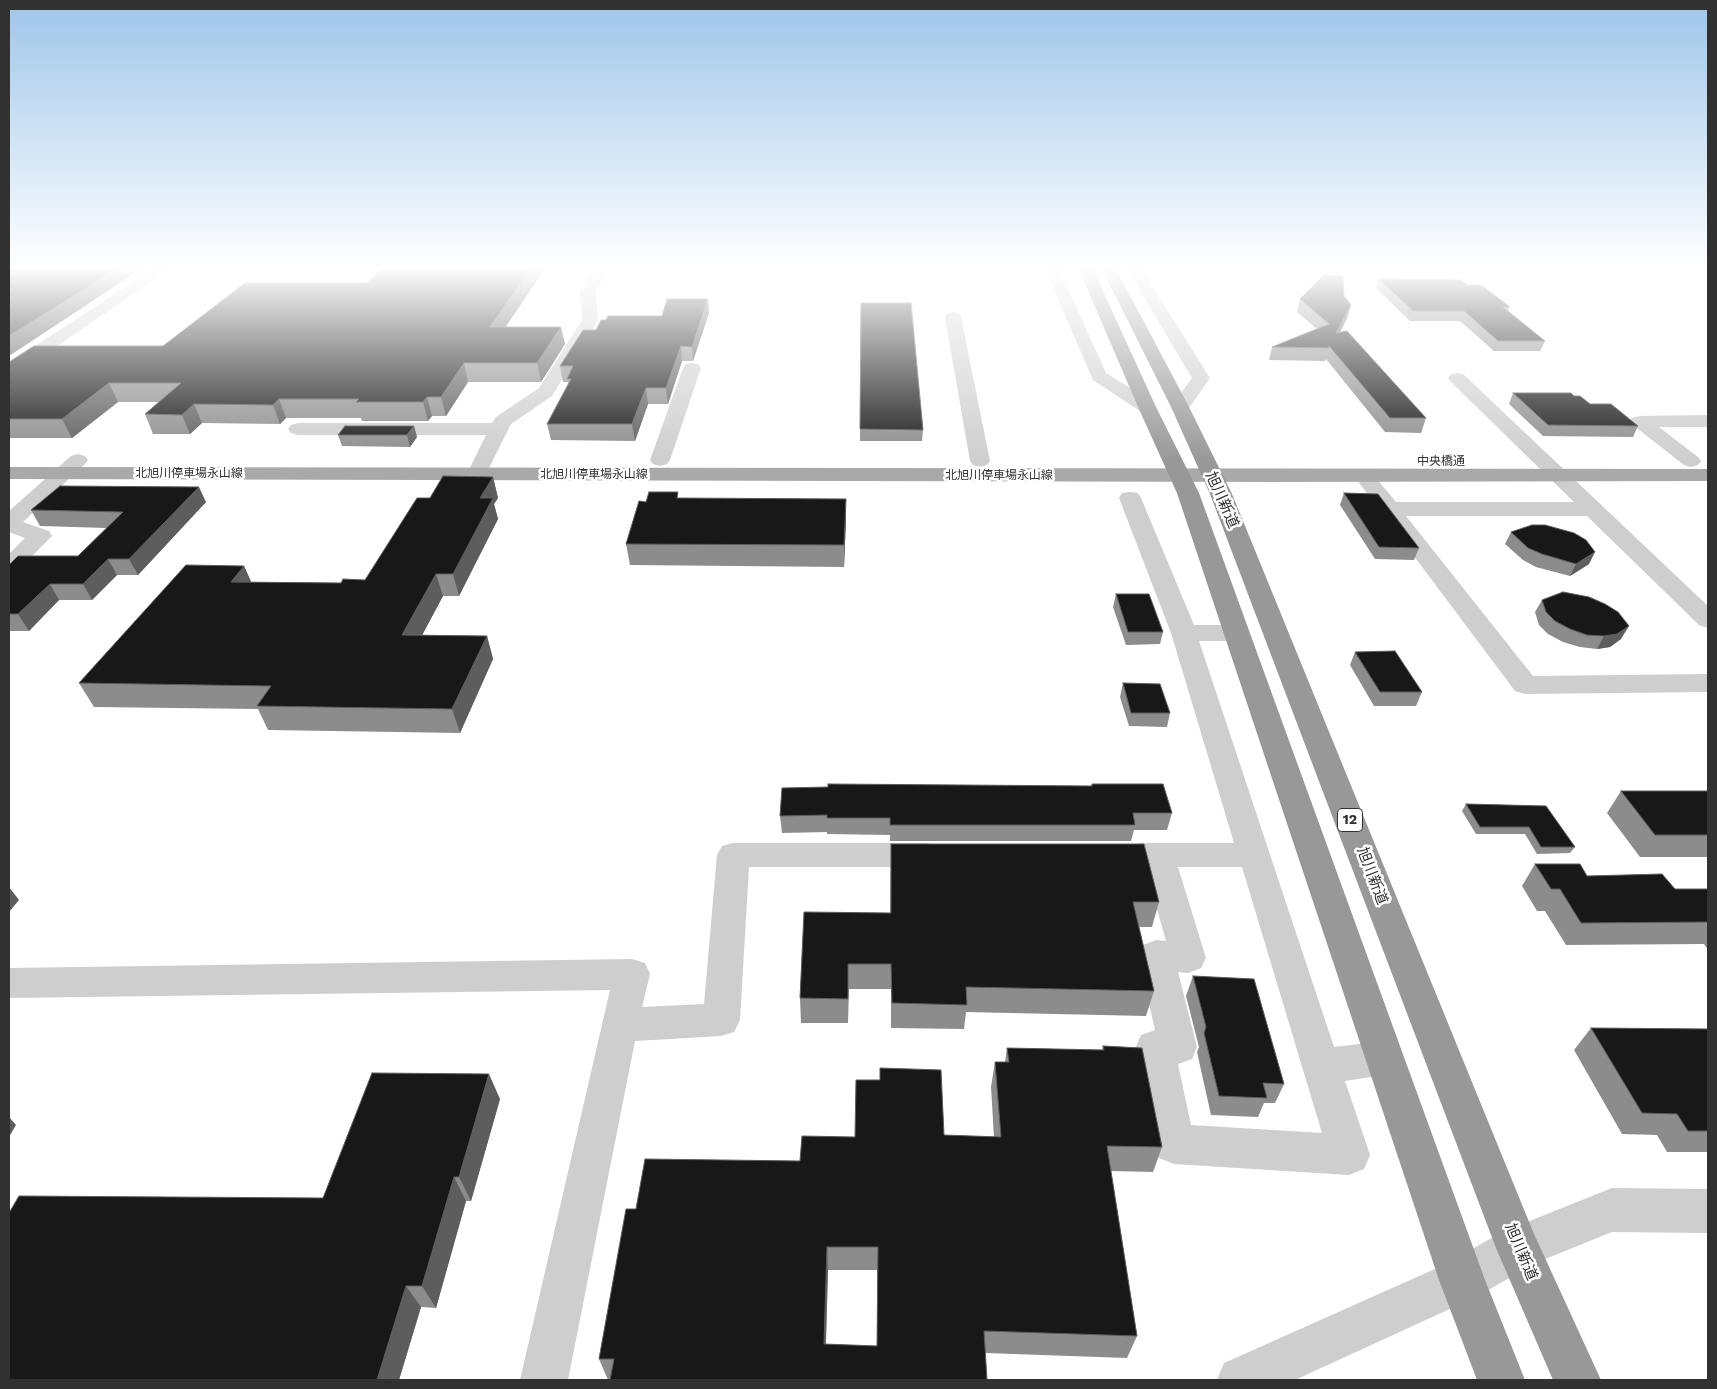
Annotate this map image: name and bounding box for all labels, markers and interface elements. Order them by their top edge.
street label: 中央橋通 [1417,454,1465,468]
street label: 北旭川停車場永山線 [135,466,243,480]
street label: 北旭川停車場永山線 [540,467,648,481]
street label: 北旭川停車場永山線 [945,468,1053,482]
street label: 旭川新道 [1202,469,1242,531]
road number: 12 [1338,808,1362,832]
street label: 旭川新道 [1353,845,1391,907]
street label: 旭川新道 [1501,1221,1541,1283]

